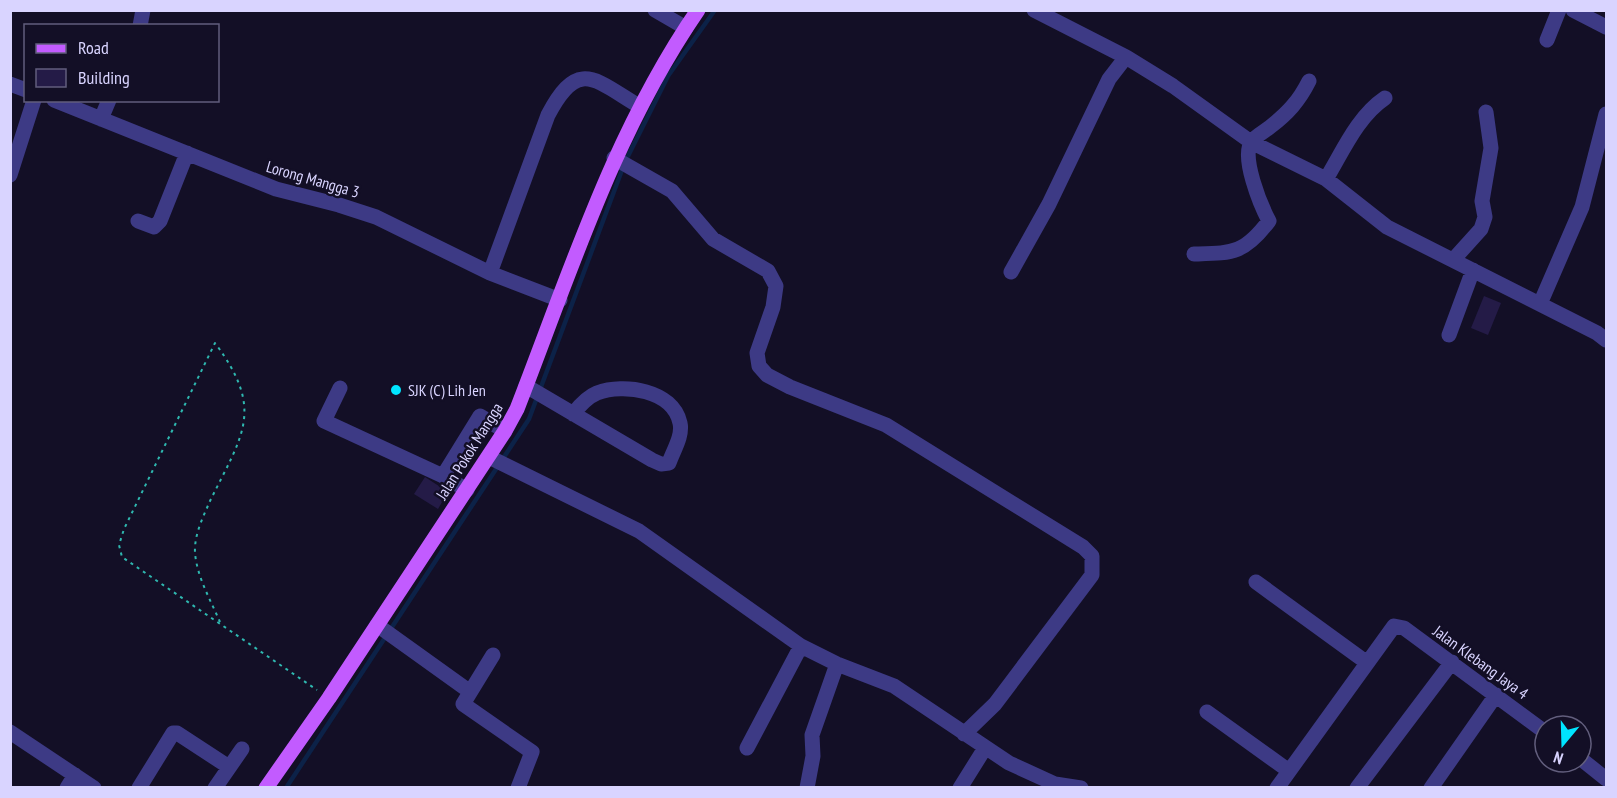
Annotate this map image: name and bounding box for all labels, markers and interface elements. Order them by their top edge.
legend [24,24,219,102]
text: Road [78,36,109,59]
text: Building [78,66,130,89]
street label: Lorong Mangga 3 [264,156,362,202]
place label: SJK (C) Lih Jen [408,380,486,400]
marker: SJK (C) Lih Jen [389,383,403,397]
street label: Jalan Pokok Mangga [431,399,507,504]
street label: Jalan Klebang Jaya 4 [1429,620,1533,703]
north arrow [1533,714,1593,774]
text: N [1551,747,1565,769]

